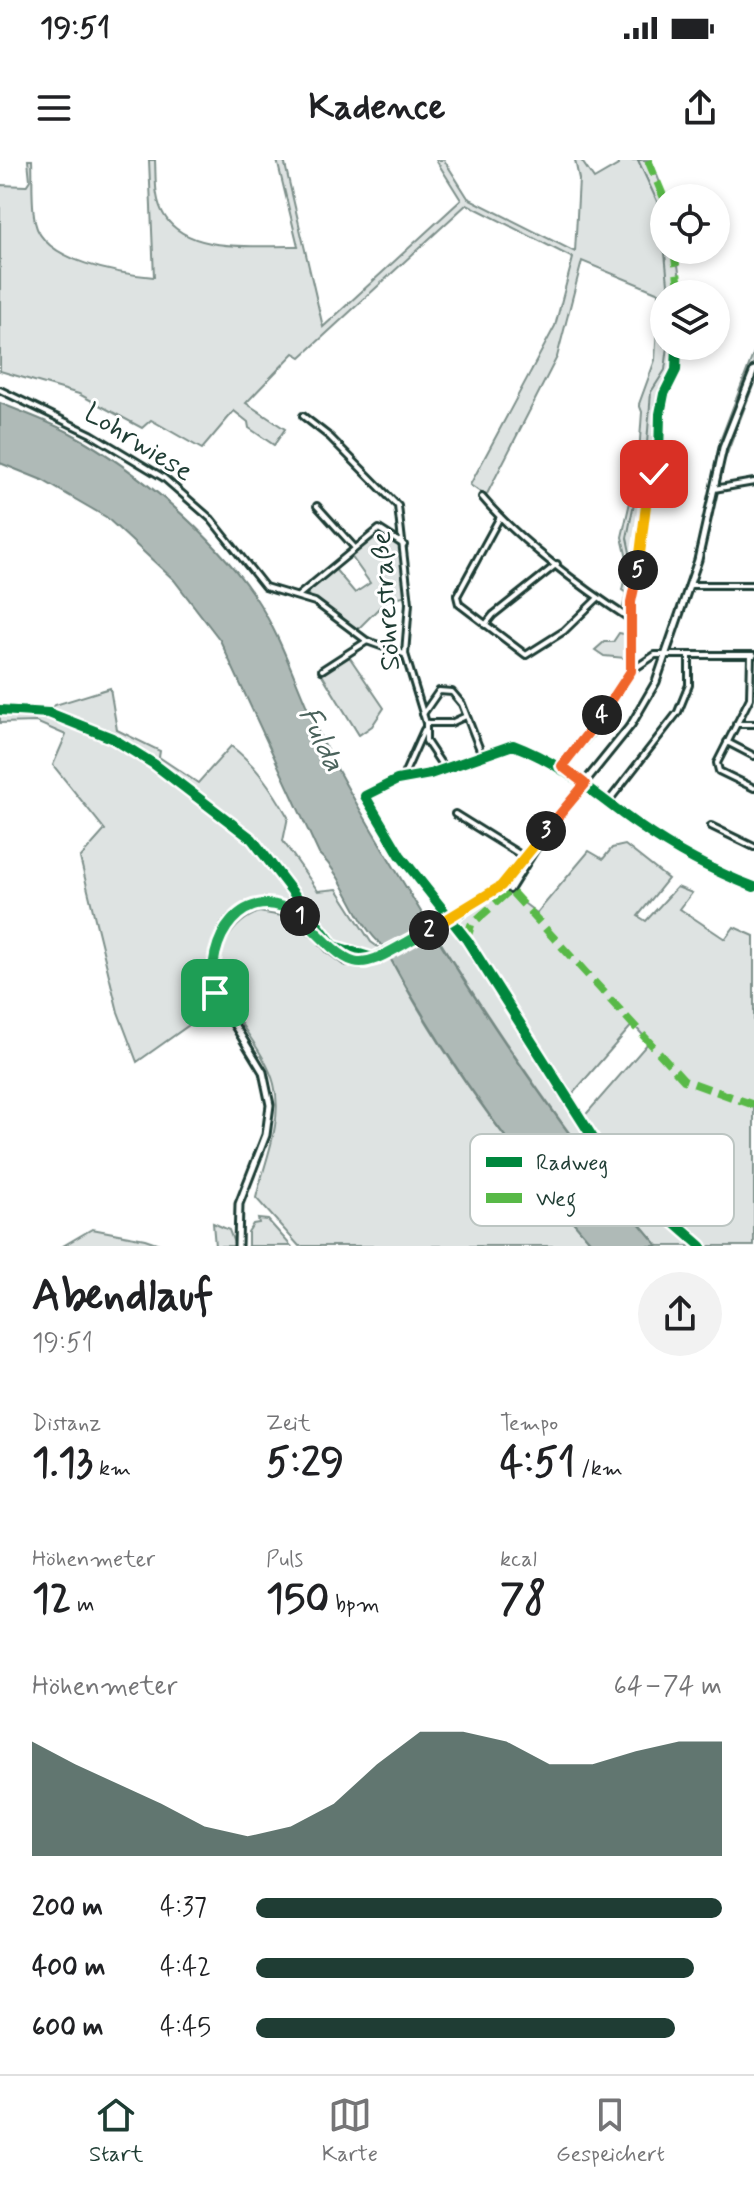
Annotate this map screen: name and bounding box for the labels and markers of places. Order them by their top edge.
pin [620,440,688,508]
pin: 5 [618,550,658,590]
pin: 4 [582,695,622,735]
pin: 3 [526,811,566,851]
pin: 1 [280,896,320,936]
pin: 2 [409,910,449,950]
pin [181,959,249,1027]

